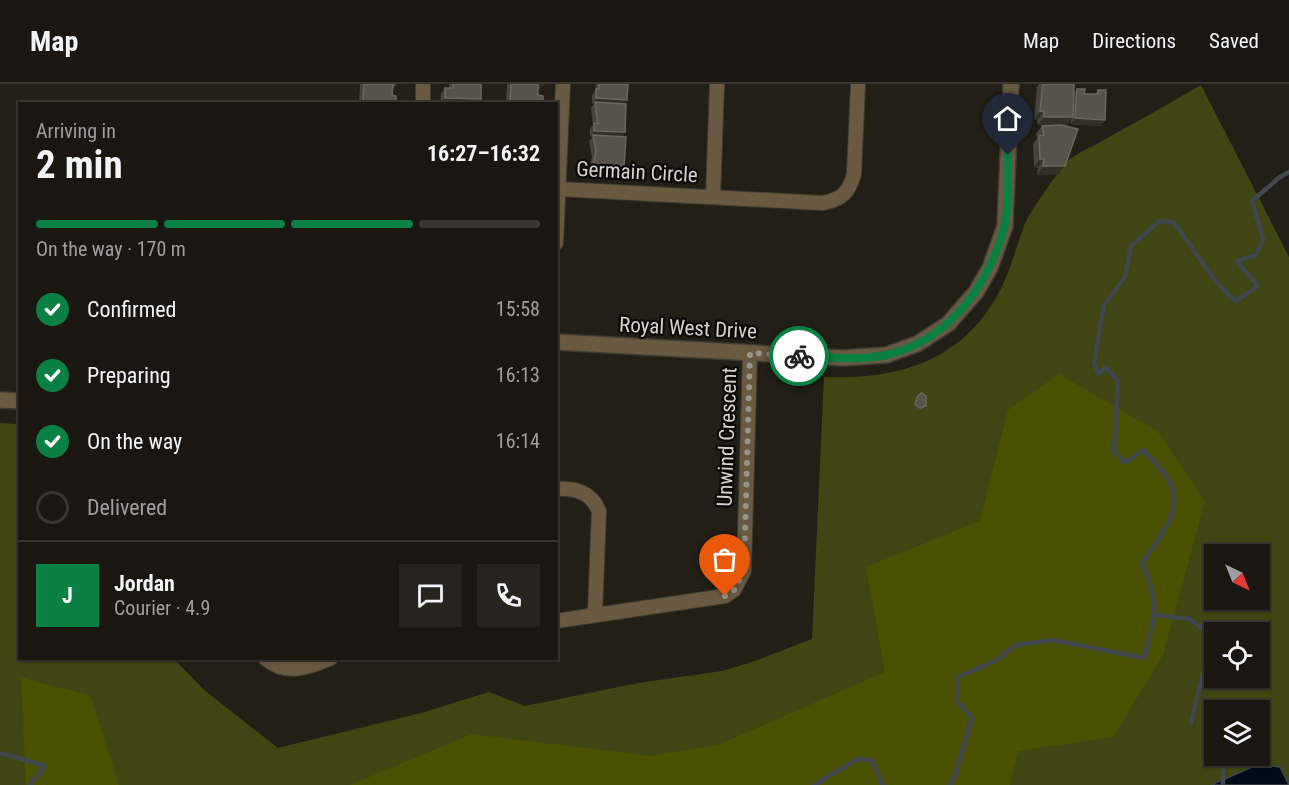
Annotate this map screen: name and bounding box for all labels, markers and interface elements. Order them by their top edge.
text: Map [30,25,78,58]
text: Map [1023,29,1059,53]
text: Directions [1092,29,1176,53]
text: Saved [1209,29,1259,53]
pin [982,93,1033,155]
icon: home [991,102,1024,135]
text: Arriving in [36,119,116,143]
text: 16:27–16:32 [427,141,540,166]
text: 2 min [36,142,123,188]
street label: Germain Circle [576,157,699,187]
text: On the way · 170 m [36,237,186,261]
icon: check [36,293,69,326]
text: Confirmed [87,297,176,322]
text: 15:58 [496,297,540,321]
street label: Royal West Drive [619,312,758,344]
courier [769,326,829,386]
icon: bike [783,340,816,373]
icon: check [36,359,69,392]
text: Preparing [87,363,171,388]
text: 16:13 [496,363,540,387]
street label: Unwind Crescent [713,367,741,507]
icon: check [36,425,69,458]
text: On the way [87,429,182,454]
text: 16:14 [496,429,540,453]
text: Delivered [87,495,167,520]
pin [699,534,750,596]
icon: bag [708,543,741,576]
north arrow [1204,544,1270,610]
map controls [1204,544,1270,766]
button: chat [399,564,462,627]
button: phone [477,564,540,627]
text: Jordan [114,571,175,596]
text: J [62,583,73,608]
text: Courier · 4.9 [114,596,210,620]
button: locate [1204,622,1270,688]
button: layers [1204,700,1270,766]

